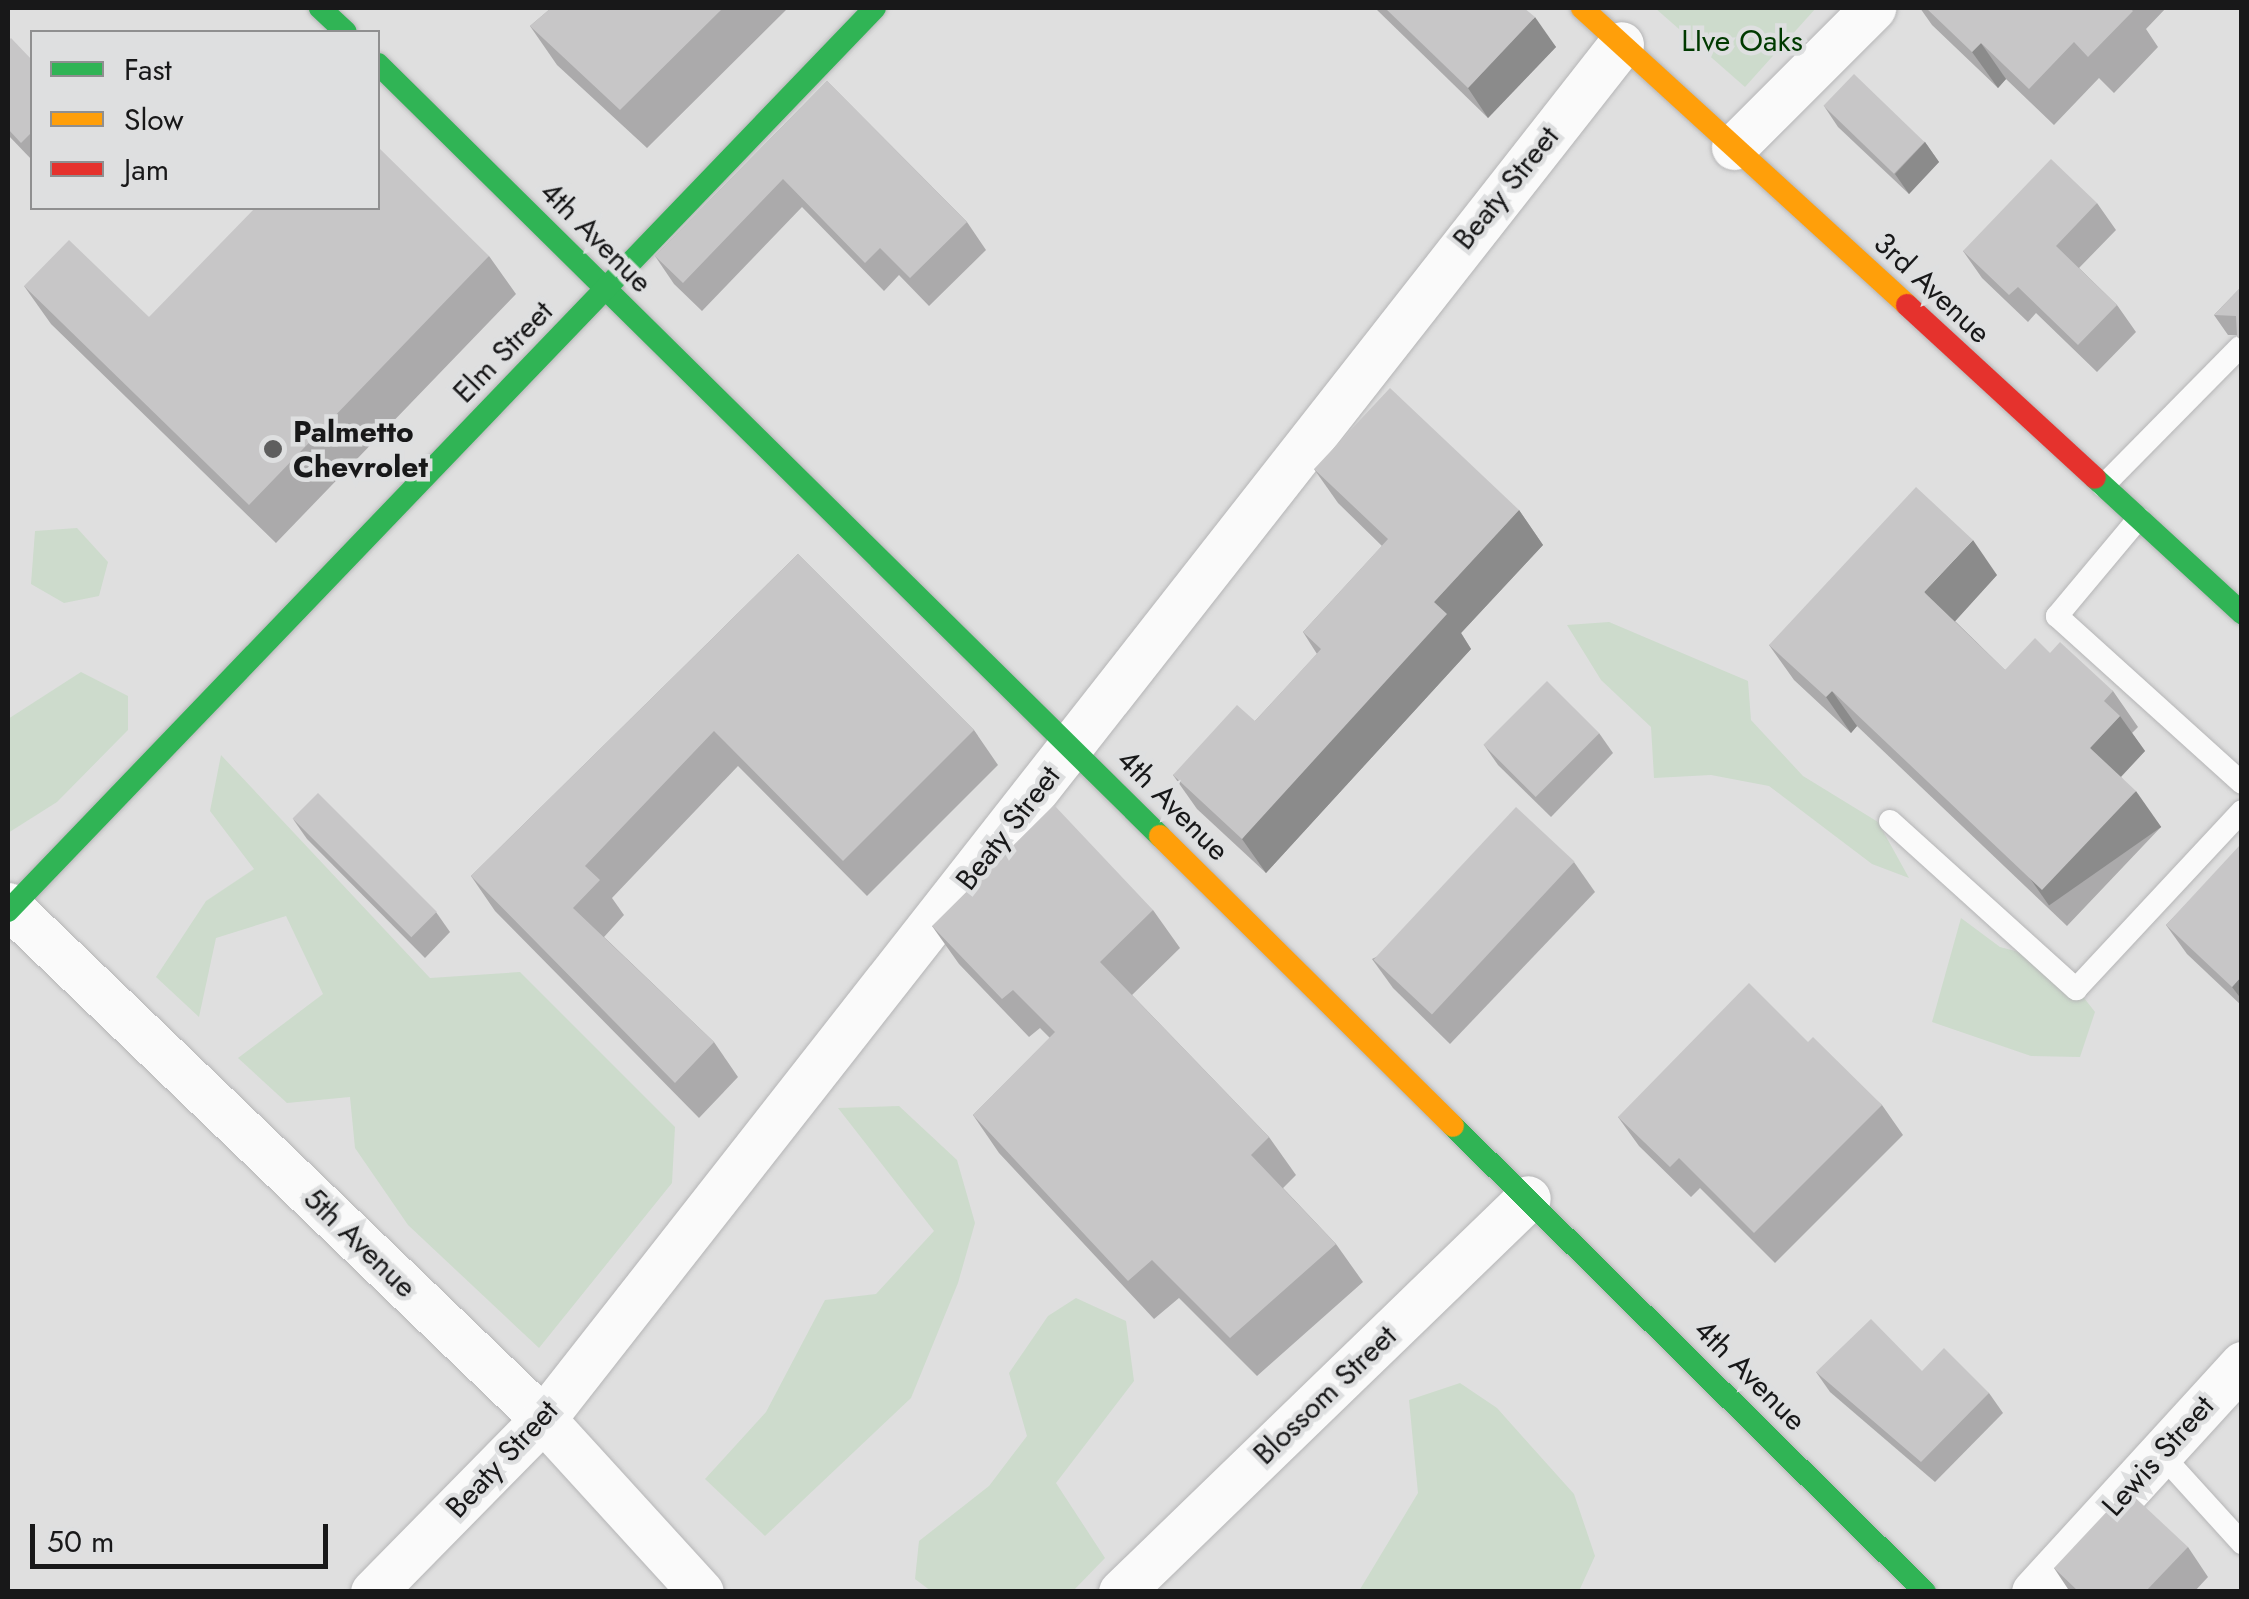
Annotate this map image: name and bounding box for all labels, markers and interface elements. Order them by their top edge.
park label: LIve Oaks [1681,23,1803,59]
legend [30,30,380,210]
text: Fast [124,48,172,91]
text: Slow [124,98,184,141]
street label: Beaty Street [1446,119,1566,257]
text: Jam [124,148,169,191]
street label: 4th Avenue [533,174,659,300]
street label: 3rd Avenue [1866,225,1998,351]
street label: Elm Street [446,294,560,410]
place label: Palmetto Chevrolet [293,414,428,484]
marker: Palmetto Chevrolet [262,438,284,460]
street label: 4th Avenue [1110,742,1236,868]
street label: Beaty Street [948,759,1068,897]
street label: 5th Avenue [296,1181,424,1305]
street label: 4th Avenue [1687,1312,1813,1438]
street label: Blossom Street [1246,1318,1404,1472]
street label: Lewis Street [2095,1388,2221,1524]
street label: Beaty Street [439,1393,565,1525]
scale bar [35,1504,332,1566]
text: 50 m [47,1520,114,1563]

